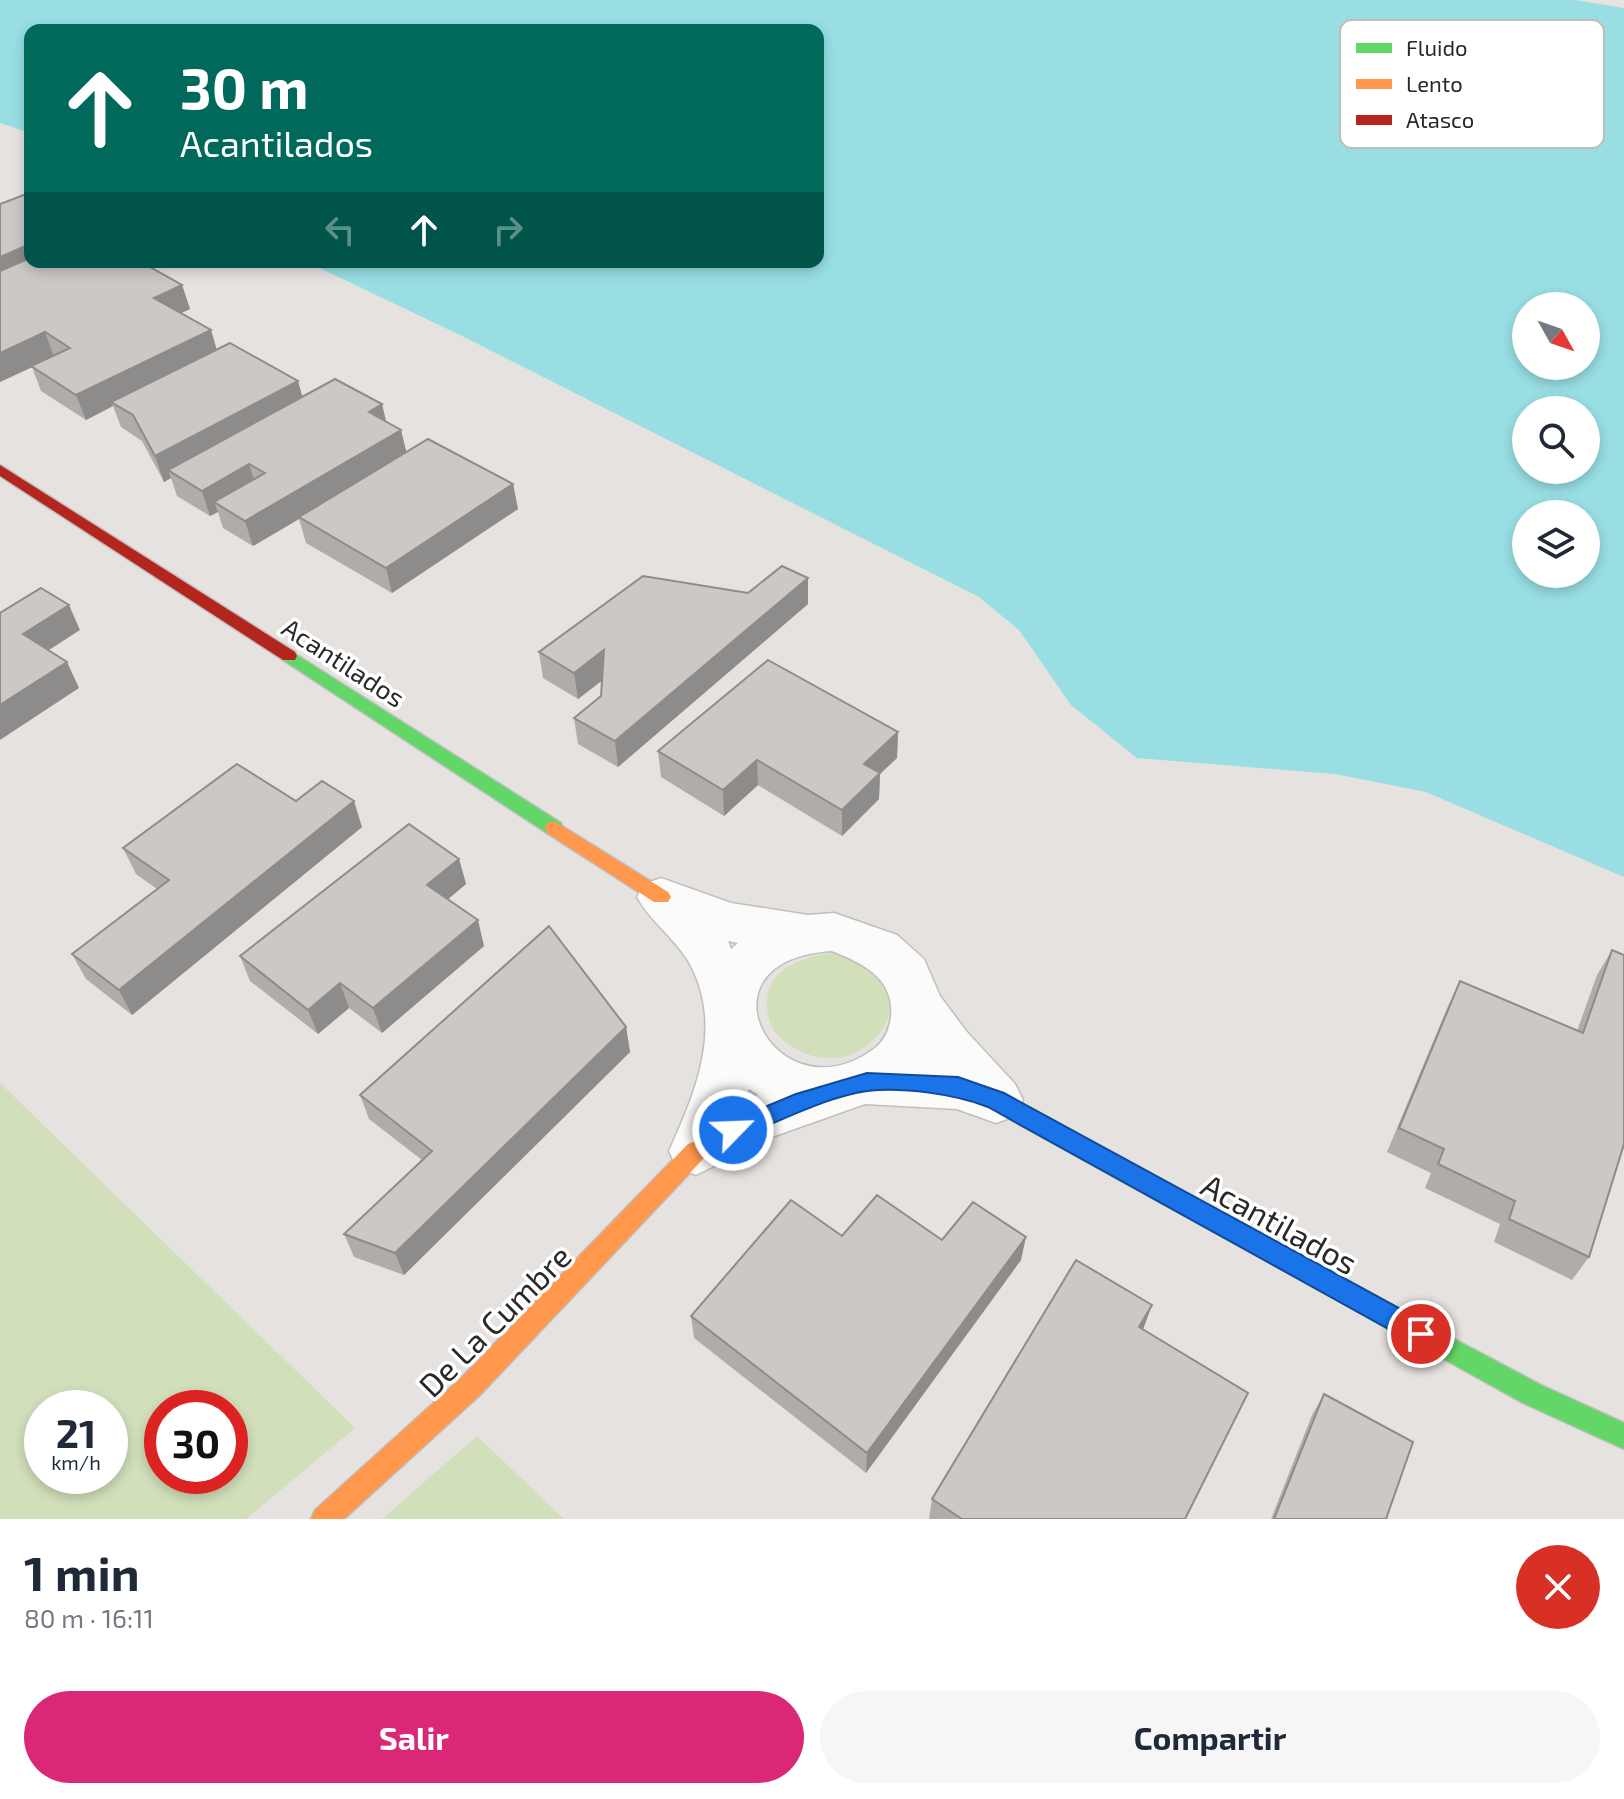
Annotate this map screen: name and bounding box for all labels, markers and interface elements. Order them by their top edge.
legend [1340,20,1604,148]
text: Fluido [1406,34,1468,60]
text: 30 m [180,53,309,120]
icon: ahead [48,56,152,160]
text: Lento [1406,70,1463,96]
text: Atasco [1406,106,1474,132]
text: Acantilados [180,121,373,164]
icon: left [318,208,362,252]
icon: ahead [402,208,446,252]
icon: right [486,208,530,252]
north arrow [1512,292,1600,380]
map controls [1512,292,1600,588]
button: search [1512,396,1600,484]
button: layers [1512,500,1600,588]
street label: Acantilados [277,611,411,713]
position arrow [691,1088,775,1172]
street label: Acantilados [1196,1165,1364,1281]
street label: De La Cumbre [410,1236,578,1404]
pin [1387,1300,1455,1368]
icon: arrive [1399,1312,1443,1356]
speed limit sign: 30 [144,1390,248,1494]
text: 21 [56,1408,96,1456]
text: km/h [51,1450,101,1474]
text: 1 min [24,1543,140,1601]
button: close [1516,1545,1600,1629]
text: 80 m · 16:11 [24,1602,154,1633]
button: Salir [24,1691,804,1783]
button: Compartir [820,1691,1600,1783]

